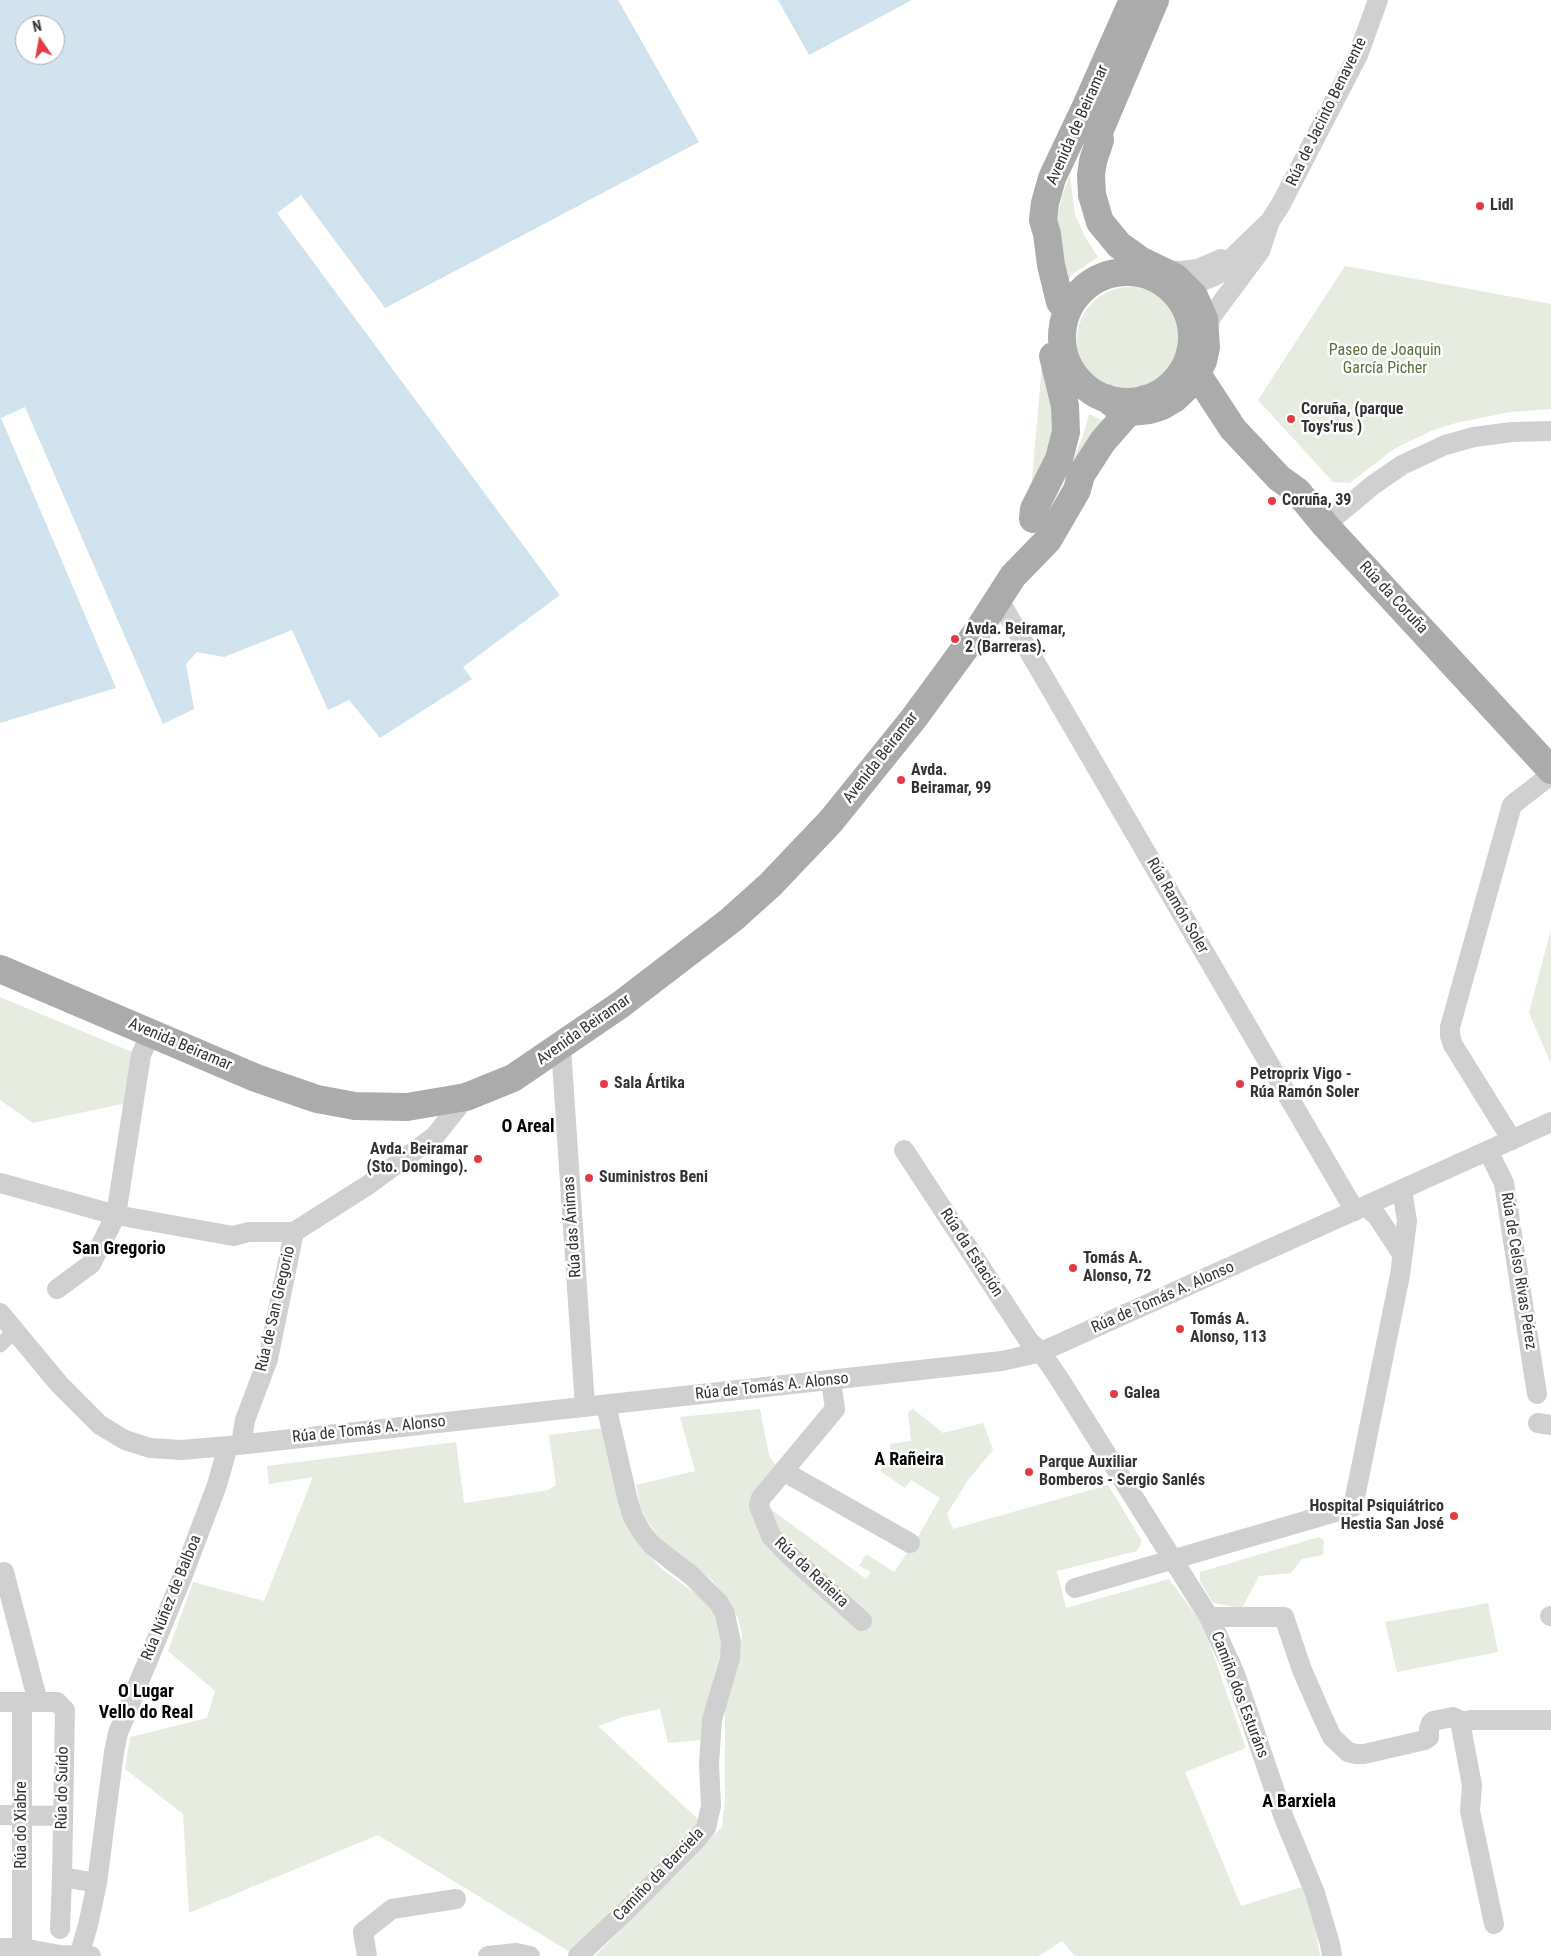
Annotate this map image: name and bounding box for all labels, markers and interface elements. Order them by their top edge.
north arrow [15,15,65,65]
text: N [31,18,43,35]
street label: Rúa de Jacinto Benavente [1283,35,1371,189]
street label: Avenida de Beiramar [1043,62,1113,188]
place label: Lidl [1490,196,1514,216]
marker: Lidl [1474,200,1486,212]
park label: Paseo de Joaquin García Picher [1329,341,1441,379]
place label: Coruña, (parque Toys'rus ) [1301,400,1404,438]
marker: Coruña, (parque Toys'rus ) [1285,413,1297,425]
place label: Coruña, 39 [1282,491,1351,511]
marker: Coruña, 39 [1266,495,1278,507]
street label: Rúa da Coruña [1355,558,1431,638]
place label: Avda. Beiramar, 2 (Barreras). [965,620,1066,658]
marker: Avda. Beiramar, 2 (Barreras). [949,633,961,645]
street label: Avenida Beiramar [839,709,923,807]
place label: Avda. Beiramar, 99 [911,761,991,799]
marker: Avda. Beiramar, 99 [895,774,907,786]
street label: Rúa Ramón Soler [1142,855,1212,957]
street label: Avenida Beiramar [533,990,635,1070]
street label: Avenida Beiramar [125,1015,235,1075]
place label: Petroprix Vigo - Rúa Ramón Soler [1250,1065,1359,1103]
place label: Sala Ártika [614,1074,685,1094]
marker: Sala Ártika [598,1078,610,1090]
marker: Petroprix Vigo - Rúa Ramón Soler [1234,1078,1246,1090]
district label: O Areal [501,1116,555,1138]
place label: Avda. Beiramar (Sto. Domingo). [367,1140,468,1178]
marker: Avda. Beiramar (Sto. Domingo). [472,1153,484,1165]
place label: Suministros Beni [599,1168,708,1188]
marker: Suministros Beni [583,1172,595,1184]
street label: Rúa das Ánimas [560,1176,586,1278]
street label: Rúa de Celso Rivas Pérez [1496,1191,1540,1351]
street label: Rúa da Estación [935,1205,1007,1301]
district label: San Gregorio [72,1238,166,1260]
street label: Rúa de San Gregorio [252,1244,300,1374]
place label: Tomás A. Alonso, 72 [1083,1249,1151,1287]
street label: Rúa de Tomás A. Alonso [1089,1258,1237,1338]
marker: Tomás A. Alonso, 72 [1067,1262,1079,1274]
place label: Tomás A. Alonso, 113 [1190,1310,1267,1348]
marker: Tomás A. Alonso, 113 [1174,1323,1186,1335]
street label: Rúa de Tomás A. Alonso [694,1369,850,1405]
place label: Galea [1124,1384,1160,1404]
marker: Galea [1108,1388,1120,1400]
street label: Rúa de Tomás A. Alonso [291,1412,447,1448]
district label: A Rañeira [874,1449,944,1471]
place label: Parque Auxiliar Bomberos - Sergio Sanlés [1039,1453,1205,1491]
marker: Parque Auxiliar Bomberos - Sergio Sanlés [1023,1466,1035,1478]
place label: Hospital Psiquiátrico Hestia San José [1310,1497,1444,1535]
marker: Hospital Psiquiátrico Hestia San José [1448,1510,1460,1522]
street label: Rúa Núñez de Balboa [138,1532,206,1664]
street label: Rúa da Rañeira [770,1534,852,1612]
street label: Camiño dos Esturáns [1206,1629,1272,1761]
district label: O Lugar Vello do Real [99,1681,193,1724]
street label: Rúa do Suído [53,1746,73,1830]
street label: Rúa do Xiabre [12,1781,32,1869]
district label: A Barxiela [1262,1791,1336,1813]
street label: Camiño da Barciela [610,1824,708,1926]

